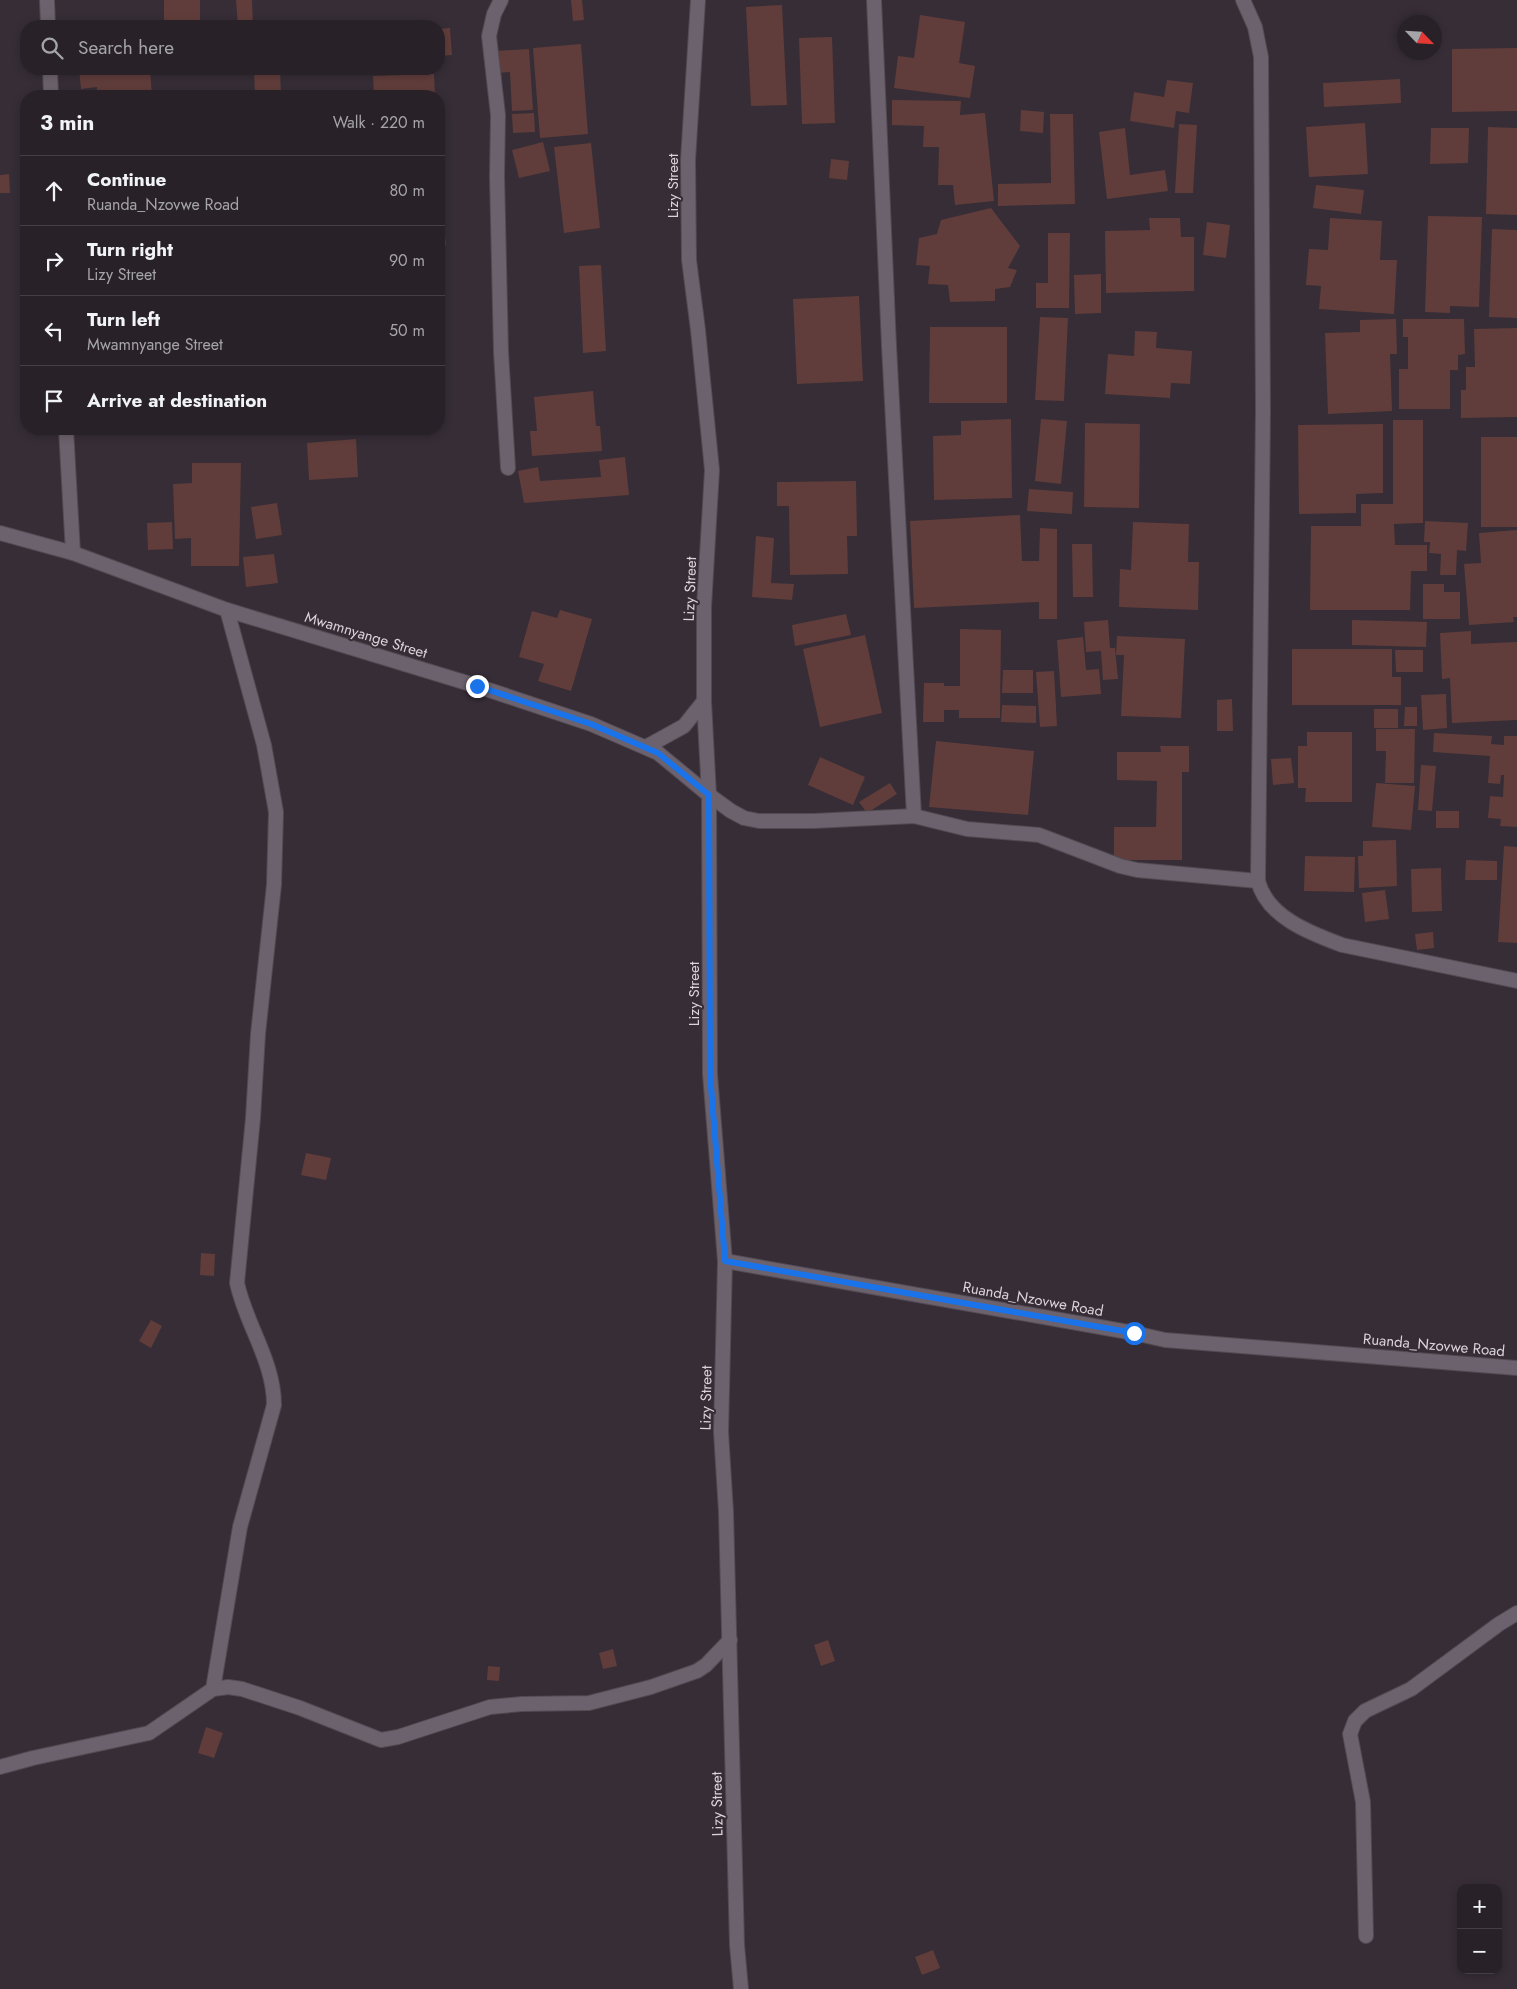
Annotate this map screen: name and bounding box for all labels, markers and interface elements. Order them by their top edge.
north arrow [1397,15,1442,60]
search box [20,20,445,75]
icon: search [38,34,66,62]
text: Search here [78,34,174,61]
text: 3 min [40,108,94,138]
text: Walk · 220 m [333,111,425,134]
street label: Lizy Street [662,153,684,218]
text: Continue [87,166,166,193]
icon: ahead [40,177,68,205]
text: 80 m [389,179,425,202]
text: Ruanda_Nzovwe Road [87,193,239,216]
text: Turn right [87,236,173,263]
icon: right [40,247,68,275]
text: 90 m [389,249,425,272]
text: Lizy Street [87,263,156,286]
text: Turn left [87,306,160,333]
icon: left [40,317,68,345]
text: 50 m [389,319,425,342]
text: Mwamnyange Street [87,333,223,356]
icon: arrive [40,387,68,415]
text: Arrive at destination [87,387,267,414]
street label: Lizy Street [678,556,702,622]
street label: Mwamnyange Street [302,606,430,664]
route end [466,675,489,698]
street label: Lizy Street [683,961,705,1026]
street label: Ruanda_Nzovwe Road [961,1276,1105,1322]
route start [1123,1322,1146,1345]
street label: Ruanda_Nzovwe Road [1362,1328,1506,1362]
street label: Lizy Street [694,1365,718,1431]
street label: Lizy Street [705,1771,729,1837]
map controls [1457,1884,1502,1974]
button: + [1457,1884,1502,1929]
button: − [1457,1929,1502,1974]

